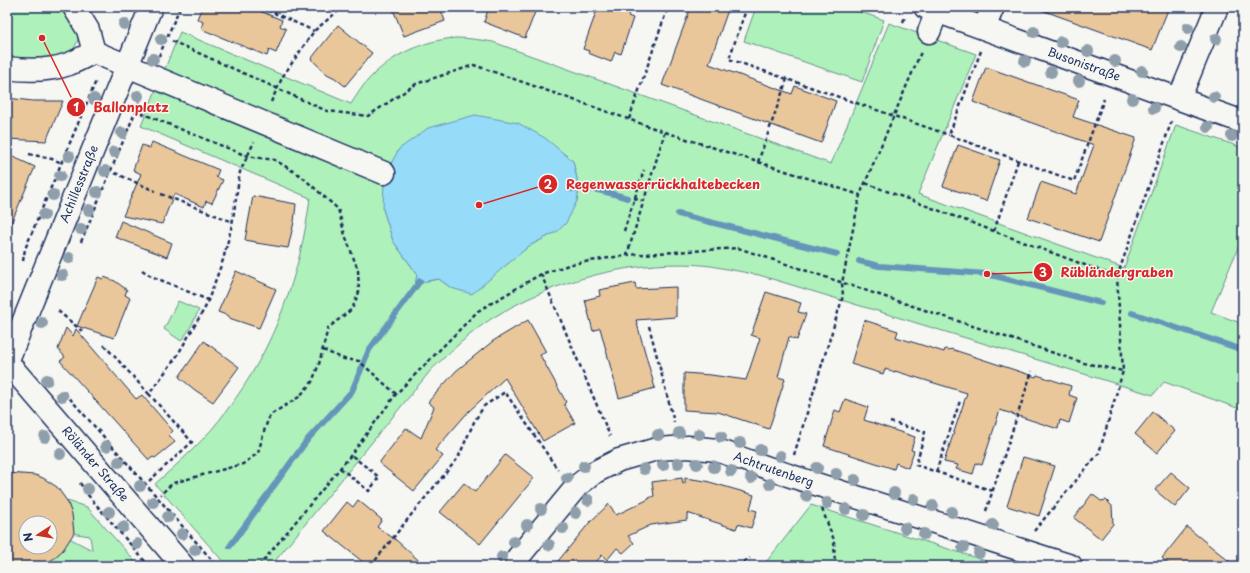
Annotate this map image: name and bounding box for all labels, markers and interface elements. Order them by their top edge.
street label: Busonistraße [1045,42,1123,85]
callout: Ballonplatz [66,95,177,120]
text: Ballonplatz [93,97,169,116]
text: 1 [73,98,79,116]
street label: Achillesstraße [54,142,102,225]
callout: Regenwasserrückhaltebecken [538,172,768,197]
text: Regenwasserrückhaltebecken [566,174,760,193]
text: 2 [544,175,553,193]
callout: Rübländergraben [1033,260,1181,285]
text: Rübländergraben [1061,262,1173,281]
text: 3 [1039,263,1047,281]
street label: Röländer Straße [58,422,134,505]
street label: Achtrutenberg [731,447,816,491]
north arrow [18,515,58,555]
text: N [18,531,37,543]

